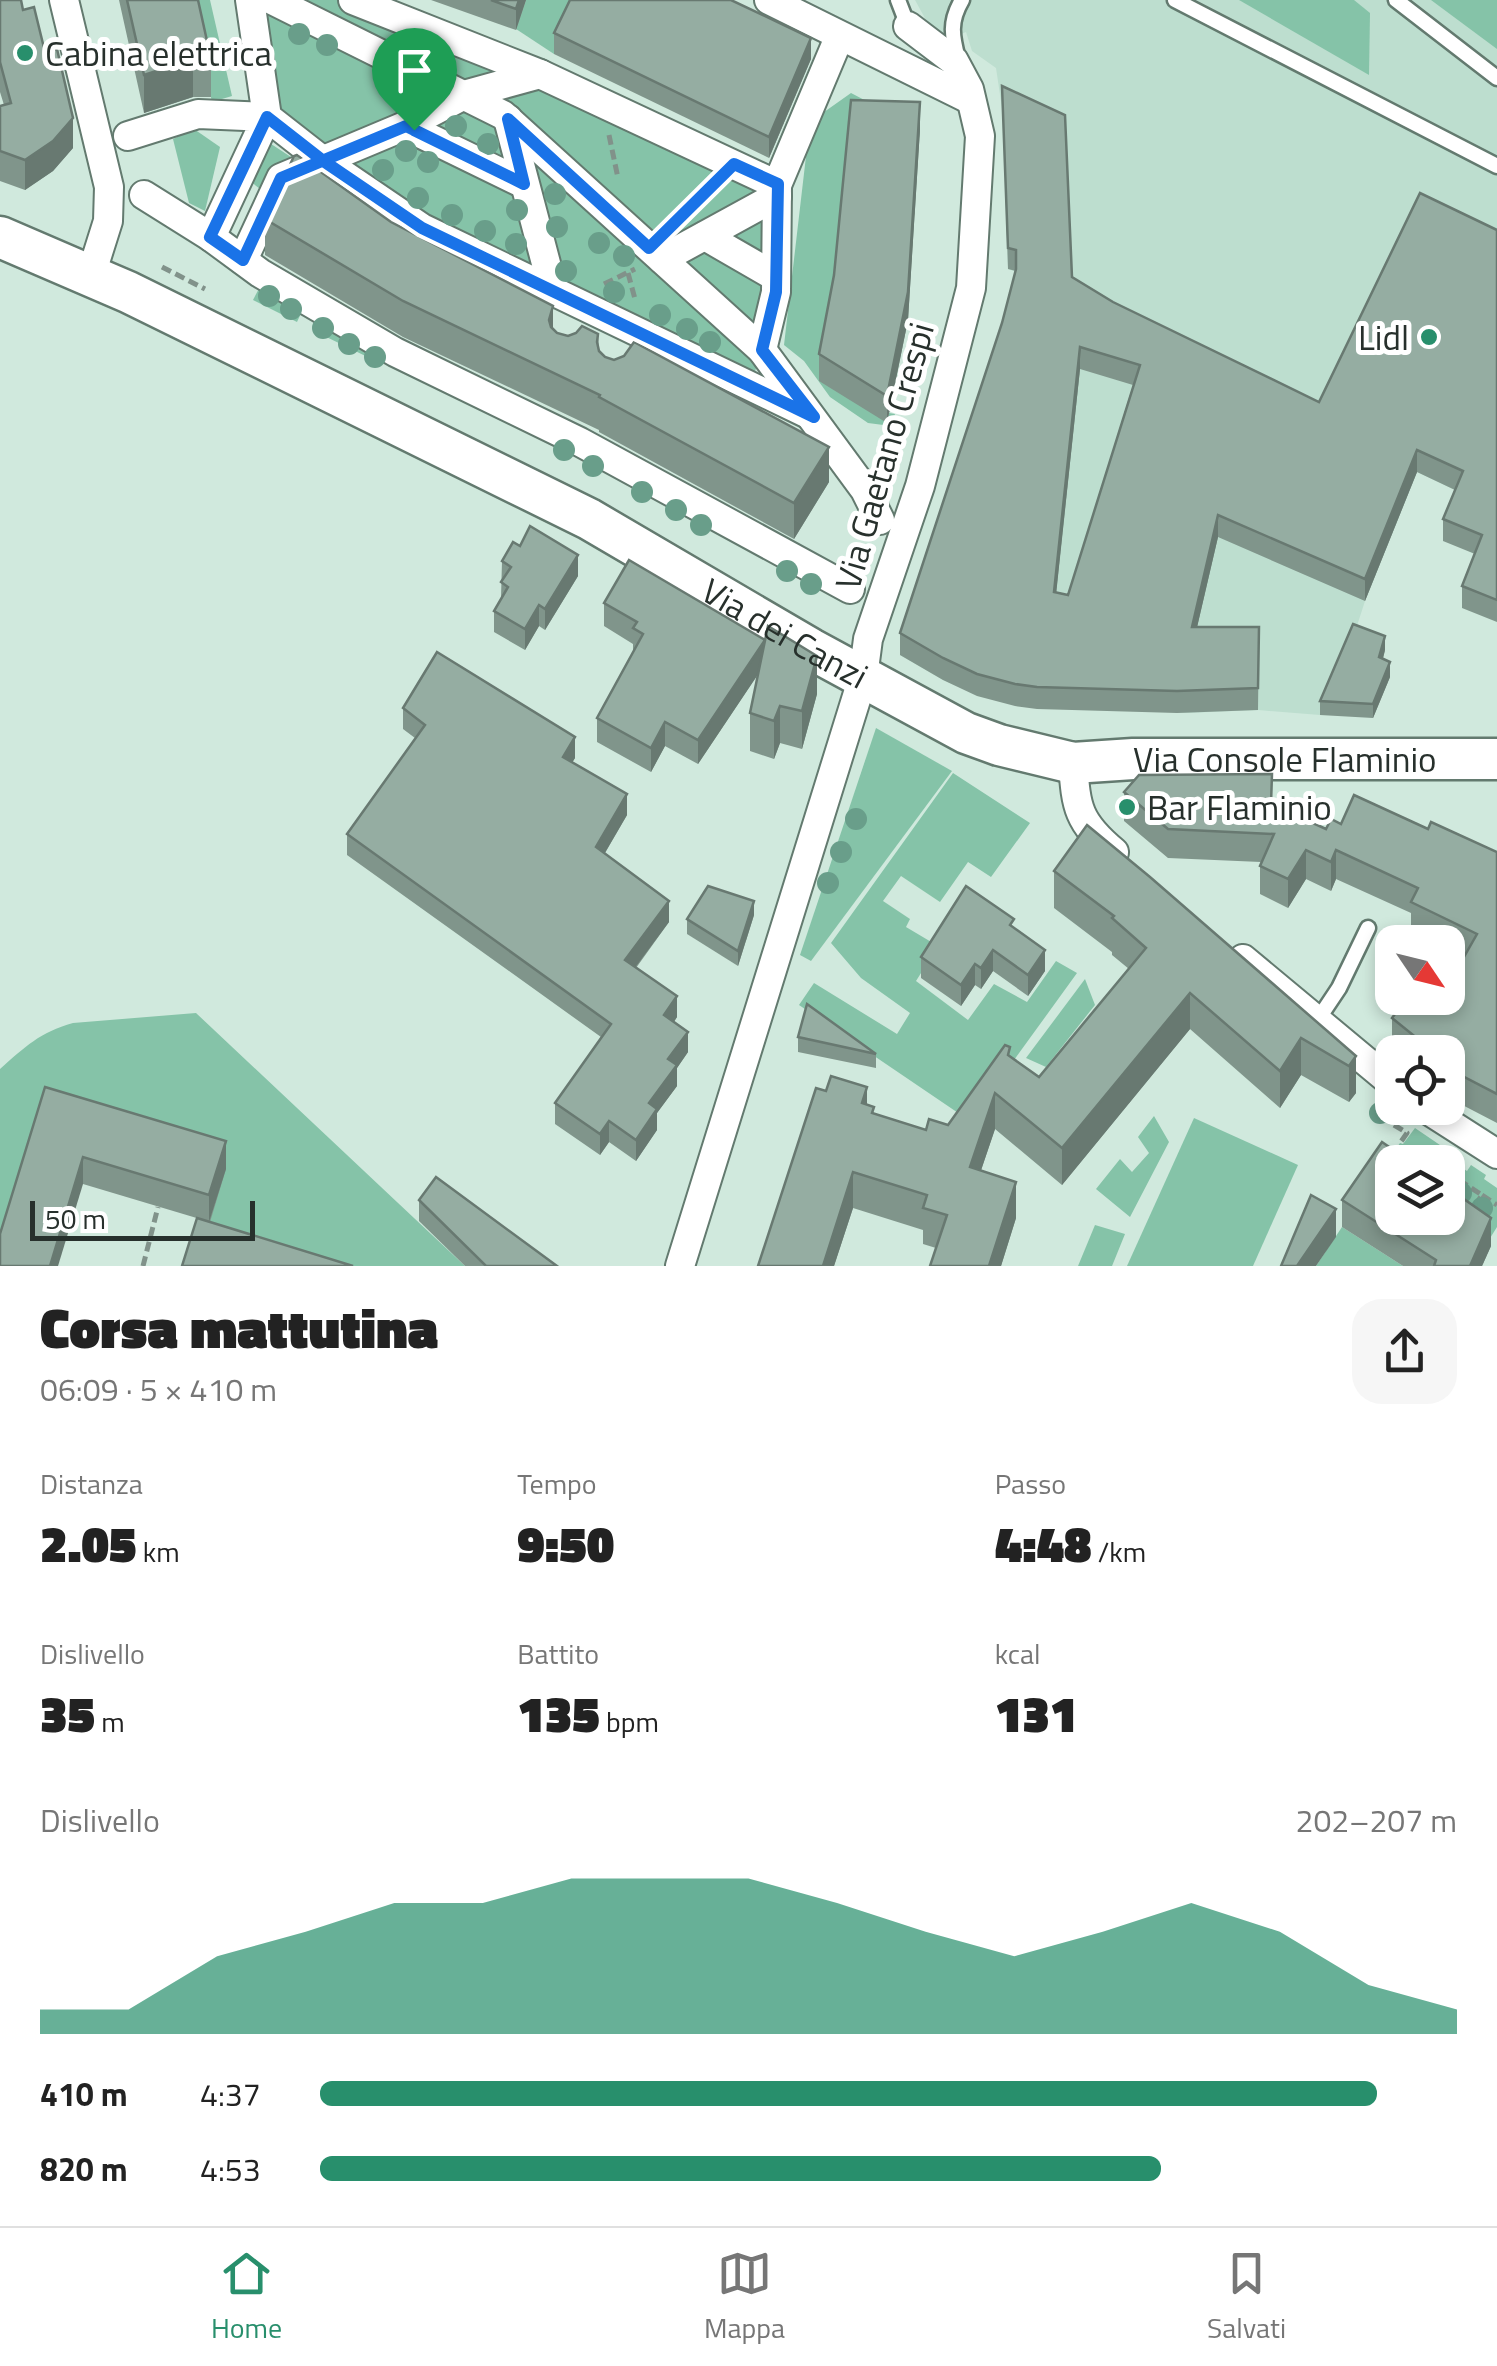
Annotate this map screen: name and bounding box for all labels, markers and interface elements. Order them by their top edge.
place label: Cabina elettrica [45,26,272,80]
pin [372,28,457,131]
marker: Cabina elettrica [14,42,36,64]
icon: arrive [387,43,442,98]
place label: Lidl [1358,310,1409,364]
street label: Via Gaetano Crespi [820,316,948,596]
marker: Lidl [1418,326,1440,348]
street label: Via dei Canzi [692,564,878,702]
street label: Via Console Flaminio [1133,732,1437,786]
place label: Bar Flaminio [1147,780,1332,834]
marker: Bar Flaminio [1116,796,1138,818]
north arrow [1375,925,1465,1015]
map controls [1375,925,1465,1235]
button: locate [1375,1035,1465,1125]
button: layers [1375,1145,1465,1235]
scale bar [30,1196,255,1240]
text: 50 m [45,1197,106,1240]
text: Corsa mattutina [40,1286,438,1369]
button: share [1352,1299,1457,1404]
text: 06:09 · 5 × 410 m [40,1365,277,1413]
text: Distanza [40,1462,143,1505]
text: Tempo [517,1462,597,1505]
text: Passo [995,1462,1066,1505]
text: 2.05 [40,1505,137,1581]
text: 9:50 [517,1505,614,1581]
text: 4:48 [995,1505,1092,1581]
text: km [137,1530,180,1573]
text: /km [1092,1530,1146,1573]
text: Dislivello [40,1632,145,1675]
text: Battito [517,1632,599,1675]
text: kcal [995,1632,1040,1675]
text: 35 [40,1675,95,1751]
text: 135 [517,1675,600,1751]
text: 131 [995,1675,1077,1751]
text: m [95,1700,125,1743]
text: bpm [600,1700,659,1743]
text: Dislivello [40,1796,160,1844]
text: 202–207 m [1295,1796,1457,1844]
text: 410 m [40,2070,128,2118]
text: 4:37 [200,2070,261,2118]
text: 820 m [40,2145,128,2193]
text: 4:53 [200,2145,261,2193]
tab: Home [211,2246,282,2349]
tab: Mappa [704,2246,785,2349]
tab: Salvati [1207,2246,1286,2349]

